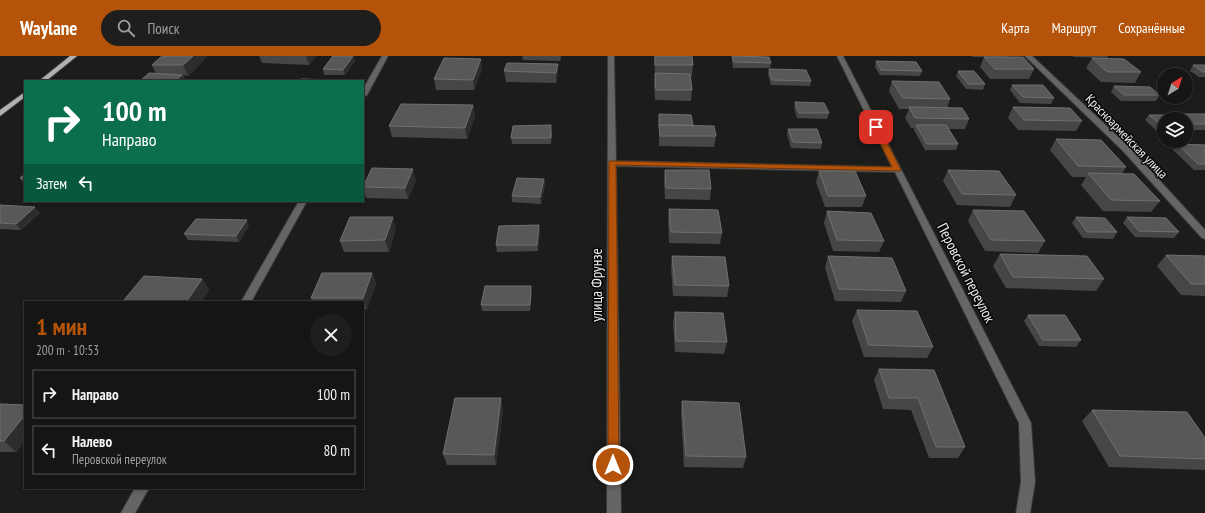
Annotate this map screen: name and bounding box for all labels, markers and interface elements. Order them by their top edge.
search box [101,10,381,46]
text: Waylane [20,16,77,40]
icon: search [115,17,137,39]
text: Поиск [147,19,180,38]
text: Карта [1001,19,1030,37]
text: Маршрут [1052,19,1096,37]
text: Сохранённые [1118,19,1185,37]
north arrow [1157,68,1193,104]
map controls [1157,68,1193,148]
street label: Красноармейская улица [1082,90,1171,182]
text: 100 m [102,92,166,129]
icon: right [36,96,88,148]
pin [859,110,893,144]
button: layers [1157,112,1193,148]
icon: arrive [865,116,887,138]
text: Направо [102,128,157,151]
icon: left [75,172,97,194]
text: Затем [36,174,67,193]
street label: Перовской переулок [933,220,1000,326]
street label: улица Фрунзе [587,248,606,322]
text: 1 мин [36,311,87,342]
button: close [310,314,352,356]
text: 200 m · 10:53 [36,342,99,359]
icon: right [38,383,60,405]
text: Направо [72,385,119,404]
text: 100 m [317,385,350,404]
text: Налево [72,432,112,451]
icon: left [38,439,60,461]
text: 80 m [324,441,350,460]
position arrow [592,444,634,486]
text: Перовской переулок [72,451,167,468]

